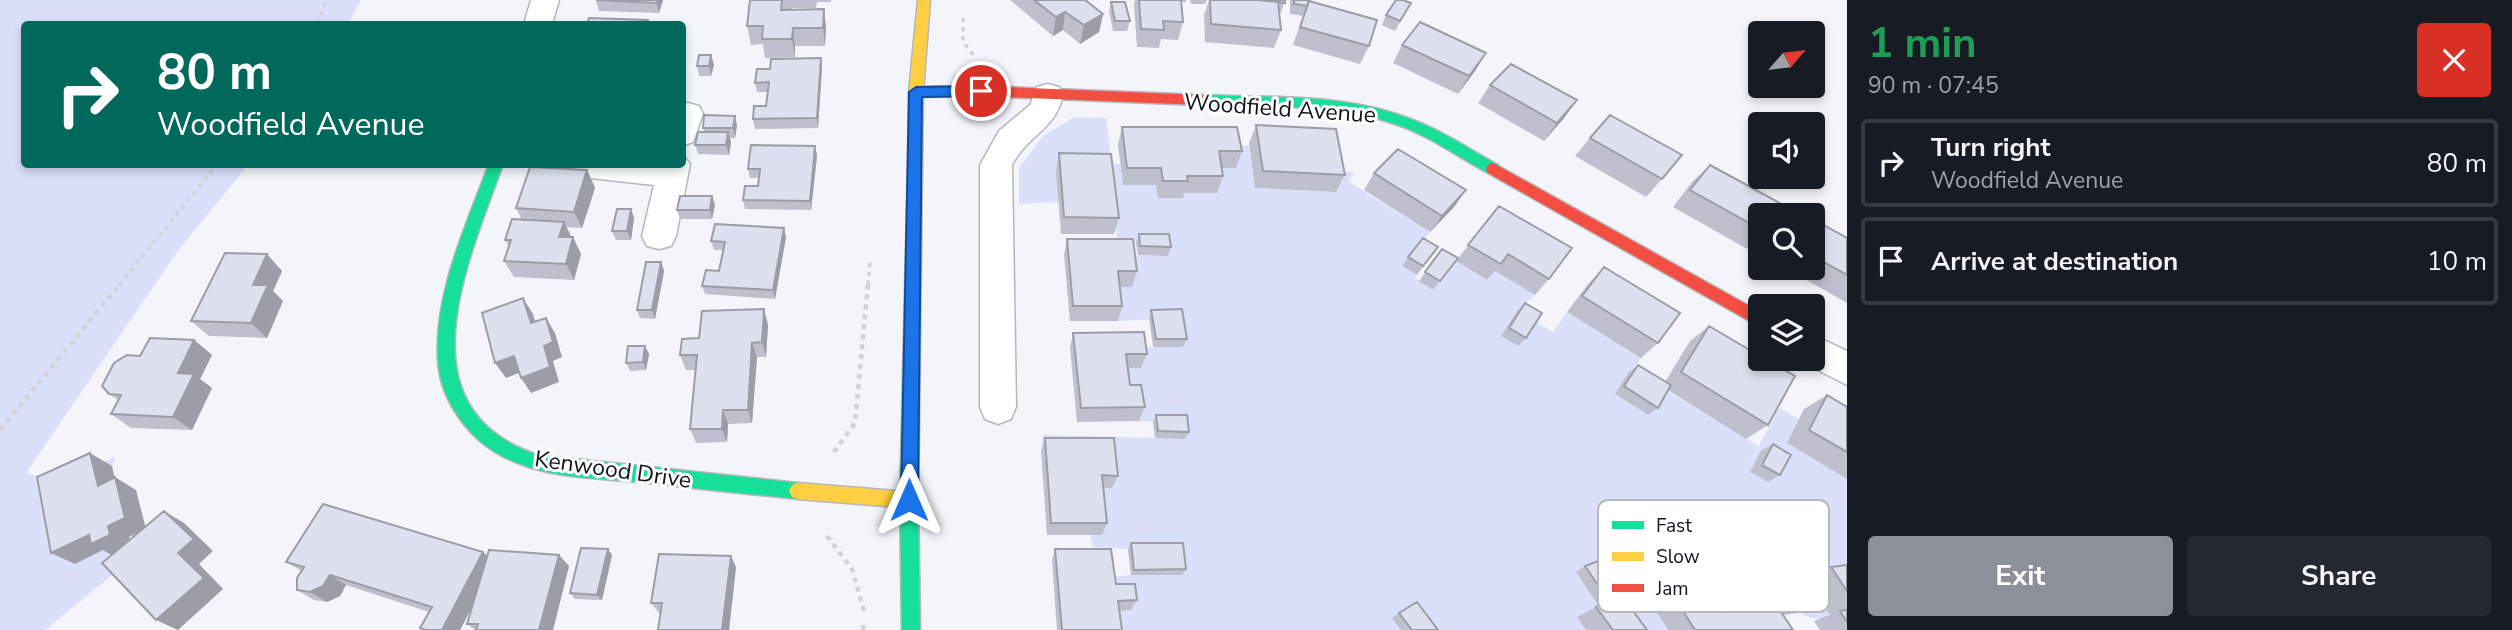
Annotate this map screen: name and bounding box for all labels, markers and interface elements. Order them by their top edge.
text: 1 min [1868,15,1977,72]
north arrow [1748,21,1825,98]
map controls [1748,21,1825,371]
button: close [2417,23,2491,97]
text: 80 m [157,39,272,106]
icon: right [42,49,133,140]
pin [951,61,1011,121]
text: 90 m · 07:45 [1868,70,1999,101]
icon: arrive [962,72,1000,110]
street label: Woodfield Avenue [1183,86,1377,131]
text: Woodfield Avenue [157,103,425,146]
button: sound [1748,112,1825,189]
text: Turn right [1931,130,2050,165]
icon: right [1872,144,1910,182]
text: 80 m [2427,146,2487,181]
text: Woodfield Avenue [1931,165,2123,196]
button: search [1748,203,1825,280]
icon: arrive [1872,242,1910,280]
text: Arrive at destination [1931,244,2178,279]
text: 10 m [2427,244,2487,279]
button: layers [1748,294,1825,371]
street label: Kenwood Drive [533,443,693,496]
position arrow [872,463,946,537]
legend [1598,500,1829,612]
text: Fast [1656,513,1692,539]
button: Exit [1868,536,2173,616]
button: Share [2187,536,2491,616]
text: Slow [1656,544,1700,570]
text: Jam [1655,576,1689,602]

